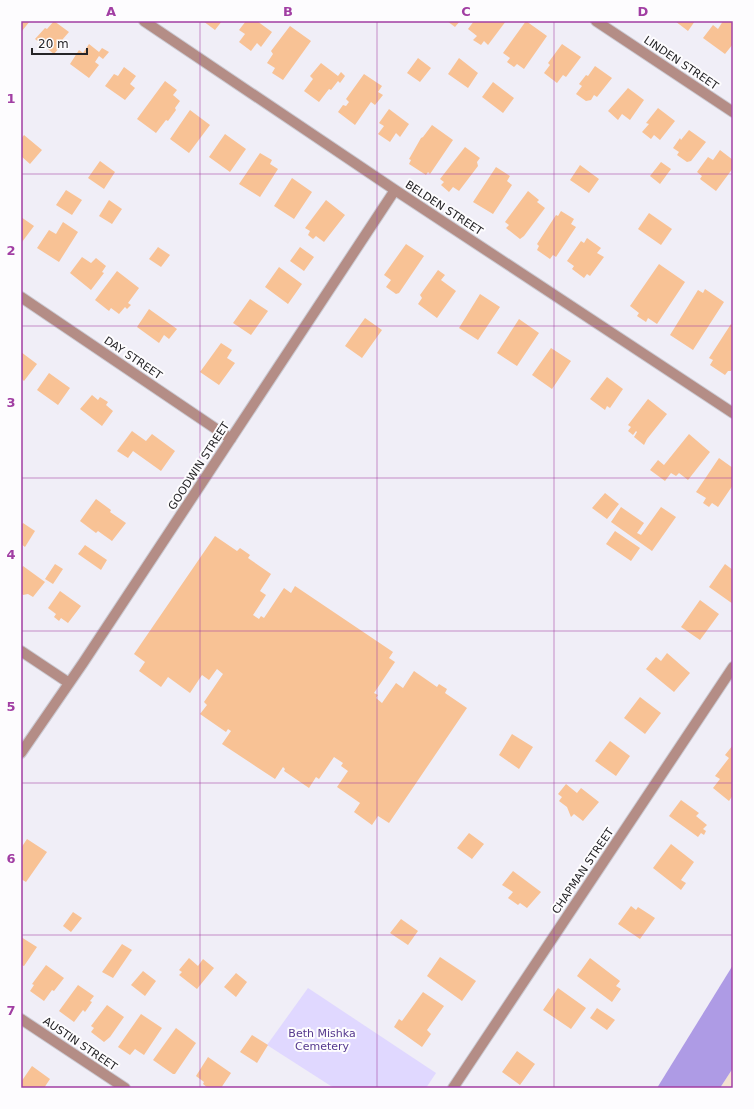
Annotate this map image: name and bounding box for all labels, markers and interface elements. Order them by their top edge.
text: A [106,4,116,19]
text: B [283,4,293,19]
text: C [461,4,471,19]
text: D [638,4,649,19]
scale bar [32,30,87,56]
street label: LINDEN STREET [641,33,721,93]
text: 20 m [38,37,69,51]
text: 1 [6,91,16,106]
street label: BELDEN STREET [403,178,485,238]
text: 2 [6,243,16,258]
street label: DAY STREET [102,334,165,382]
text: 3 [6,395,16,410]
street label: GOODWIN STREET [166,419,232,512]
text: 4 [6,547,16,562]
text: 5 [6,699,16,714]
street label: CHAPMAN STREET [549,825,617,916]
text: 6 [6,851,16,866]
text: 7 [6,1003,16,1018]
street label: AUSTIN STREET [41,1015,120,1074]
park label: Beth Mishka Cemetery [288,1027,356,1053]

